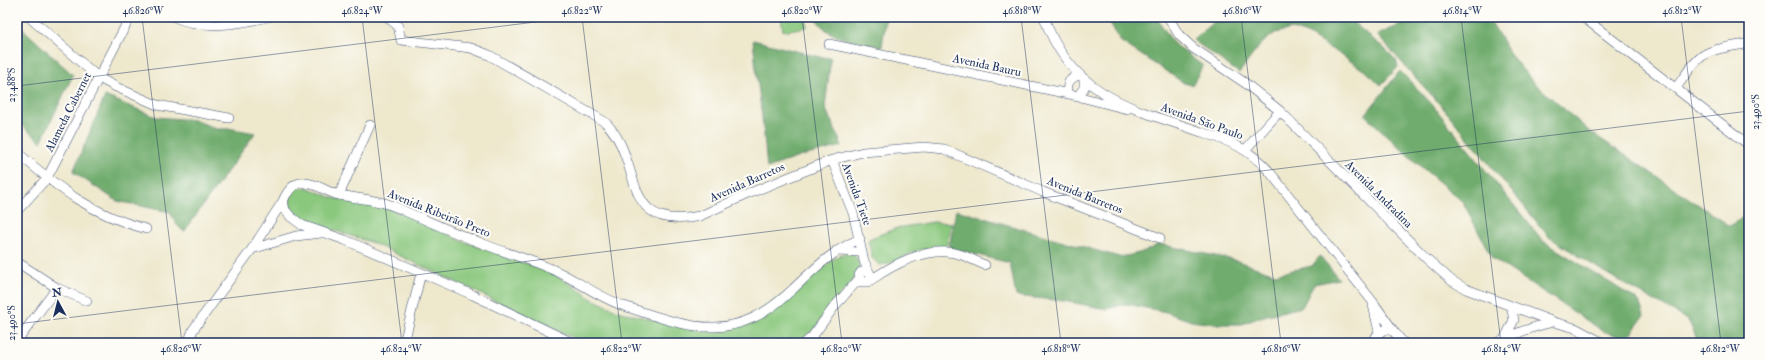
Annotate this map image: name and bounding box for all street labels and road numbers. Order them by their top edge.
street label: Avenida Bauru [950,51,1023,80]
street label: Alameda Cabernet [41,70,95,155]
street label: Avenida São Paulo [1158,99,1245,143]
street label: Avenida Andradina [1341,157,1416,232]
street label: Avenida Barretos [706,159,787,206]
street label: Avenida Tiete [838,160,875,228]
street label: Avenida Barretos [1044,173,1125,218]
street label: Avenida Ribeirão Preto [384,186,493,241]

